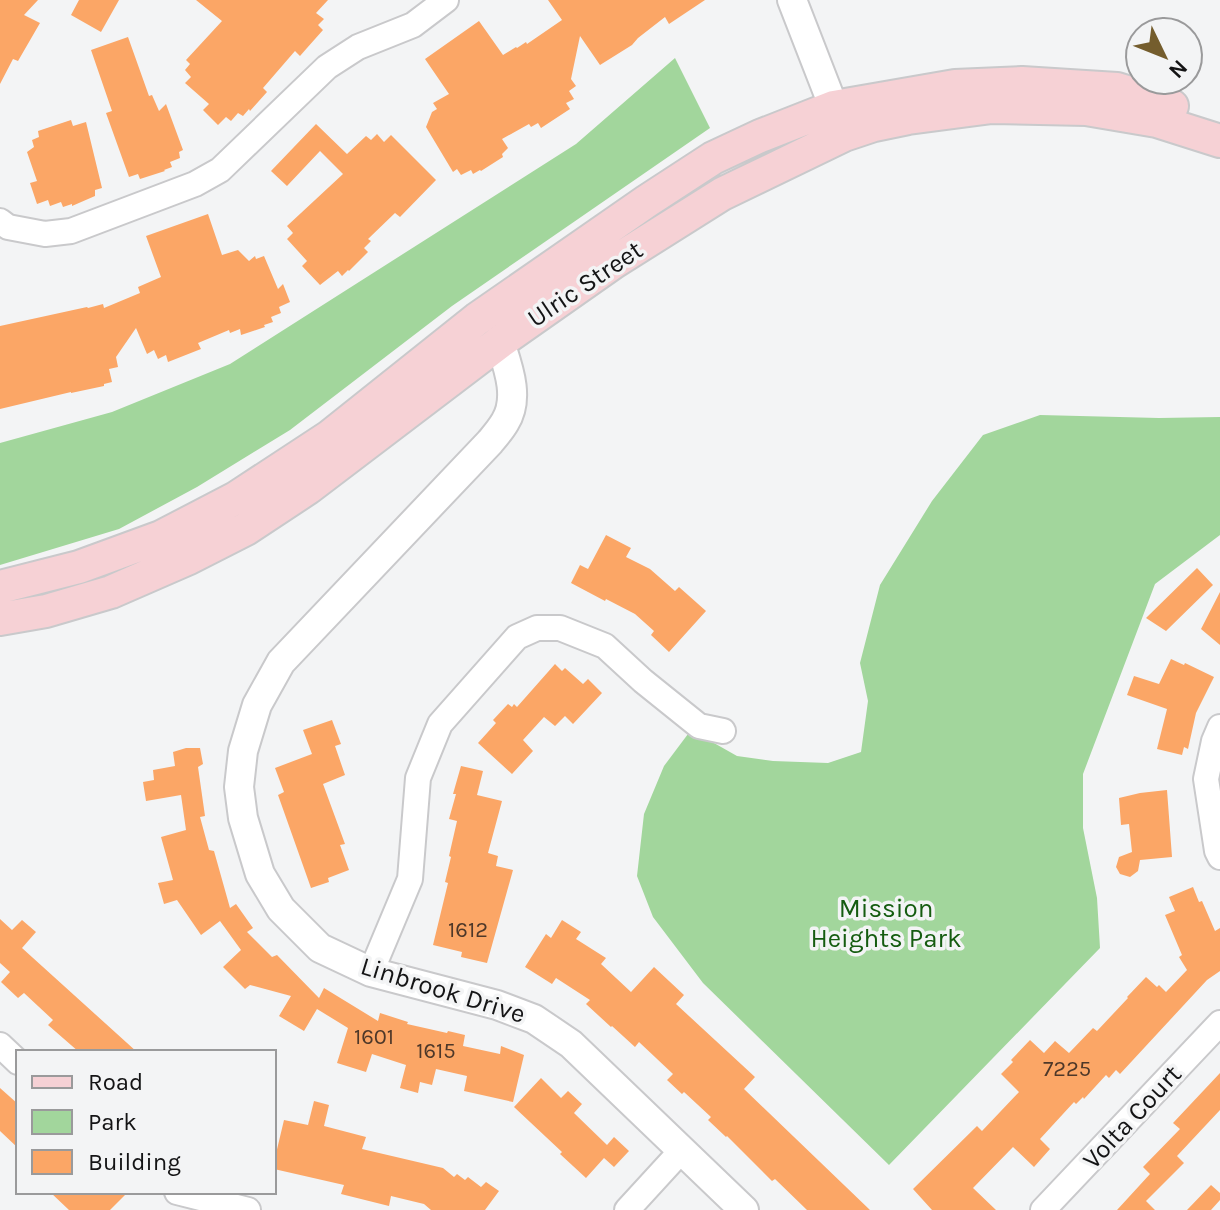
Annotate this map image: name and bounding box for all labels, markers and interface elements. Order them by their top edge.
north arrow [1124,16,1204,96]
text: N [1163,54,1193,84]
street label: Ulric Street [521,234,649,334]
park label: Mission Heights Park [810,893,962,954]
house number: 1612 [448,917,488,943]
street label: Linbrook Drive [357,950,529,1030]
house number: 1601 [354,1024,394,1050]
house number: 1615 [416,1038,456,1064]
legend [16,1050,276,1194]
house number: 7225 [1043,1056,1091,1082]
street label: Volta Court [1076,1059,1188,1175]
text: Road [88,1068,143,1096]
text: Park [88,1108,137,1136]
text: Building [88,1148,181,1176]

